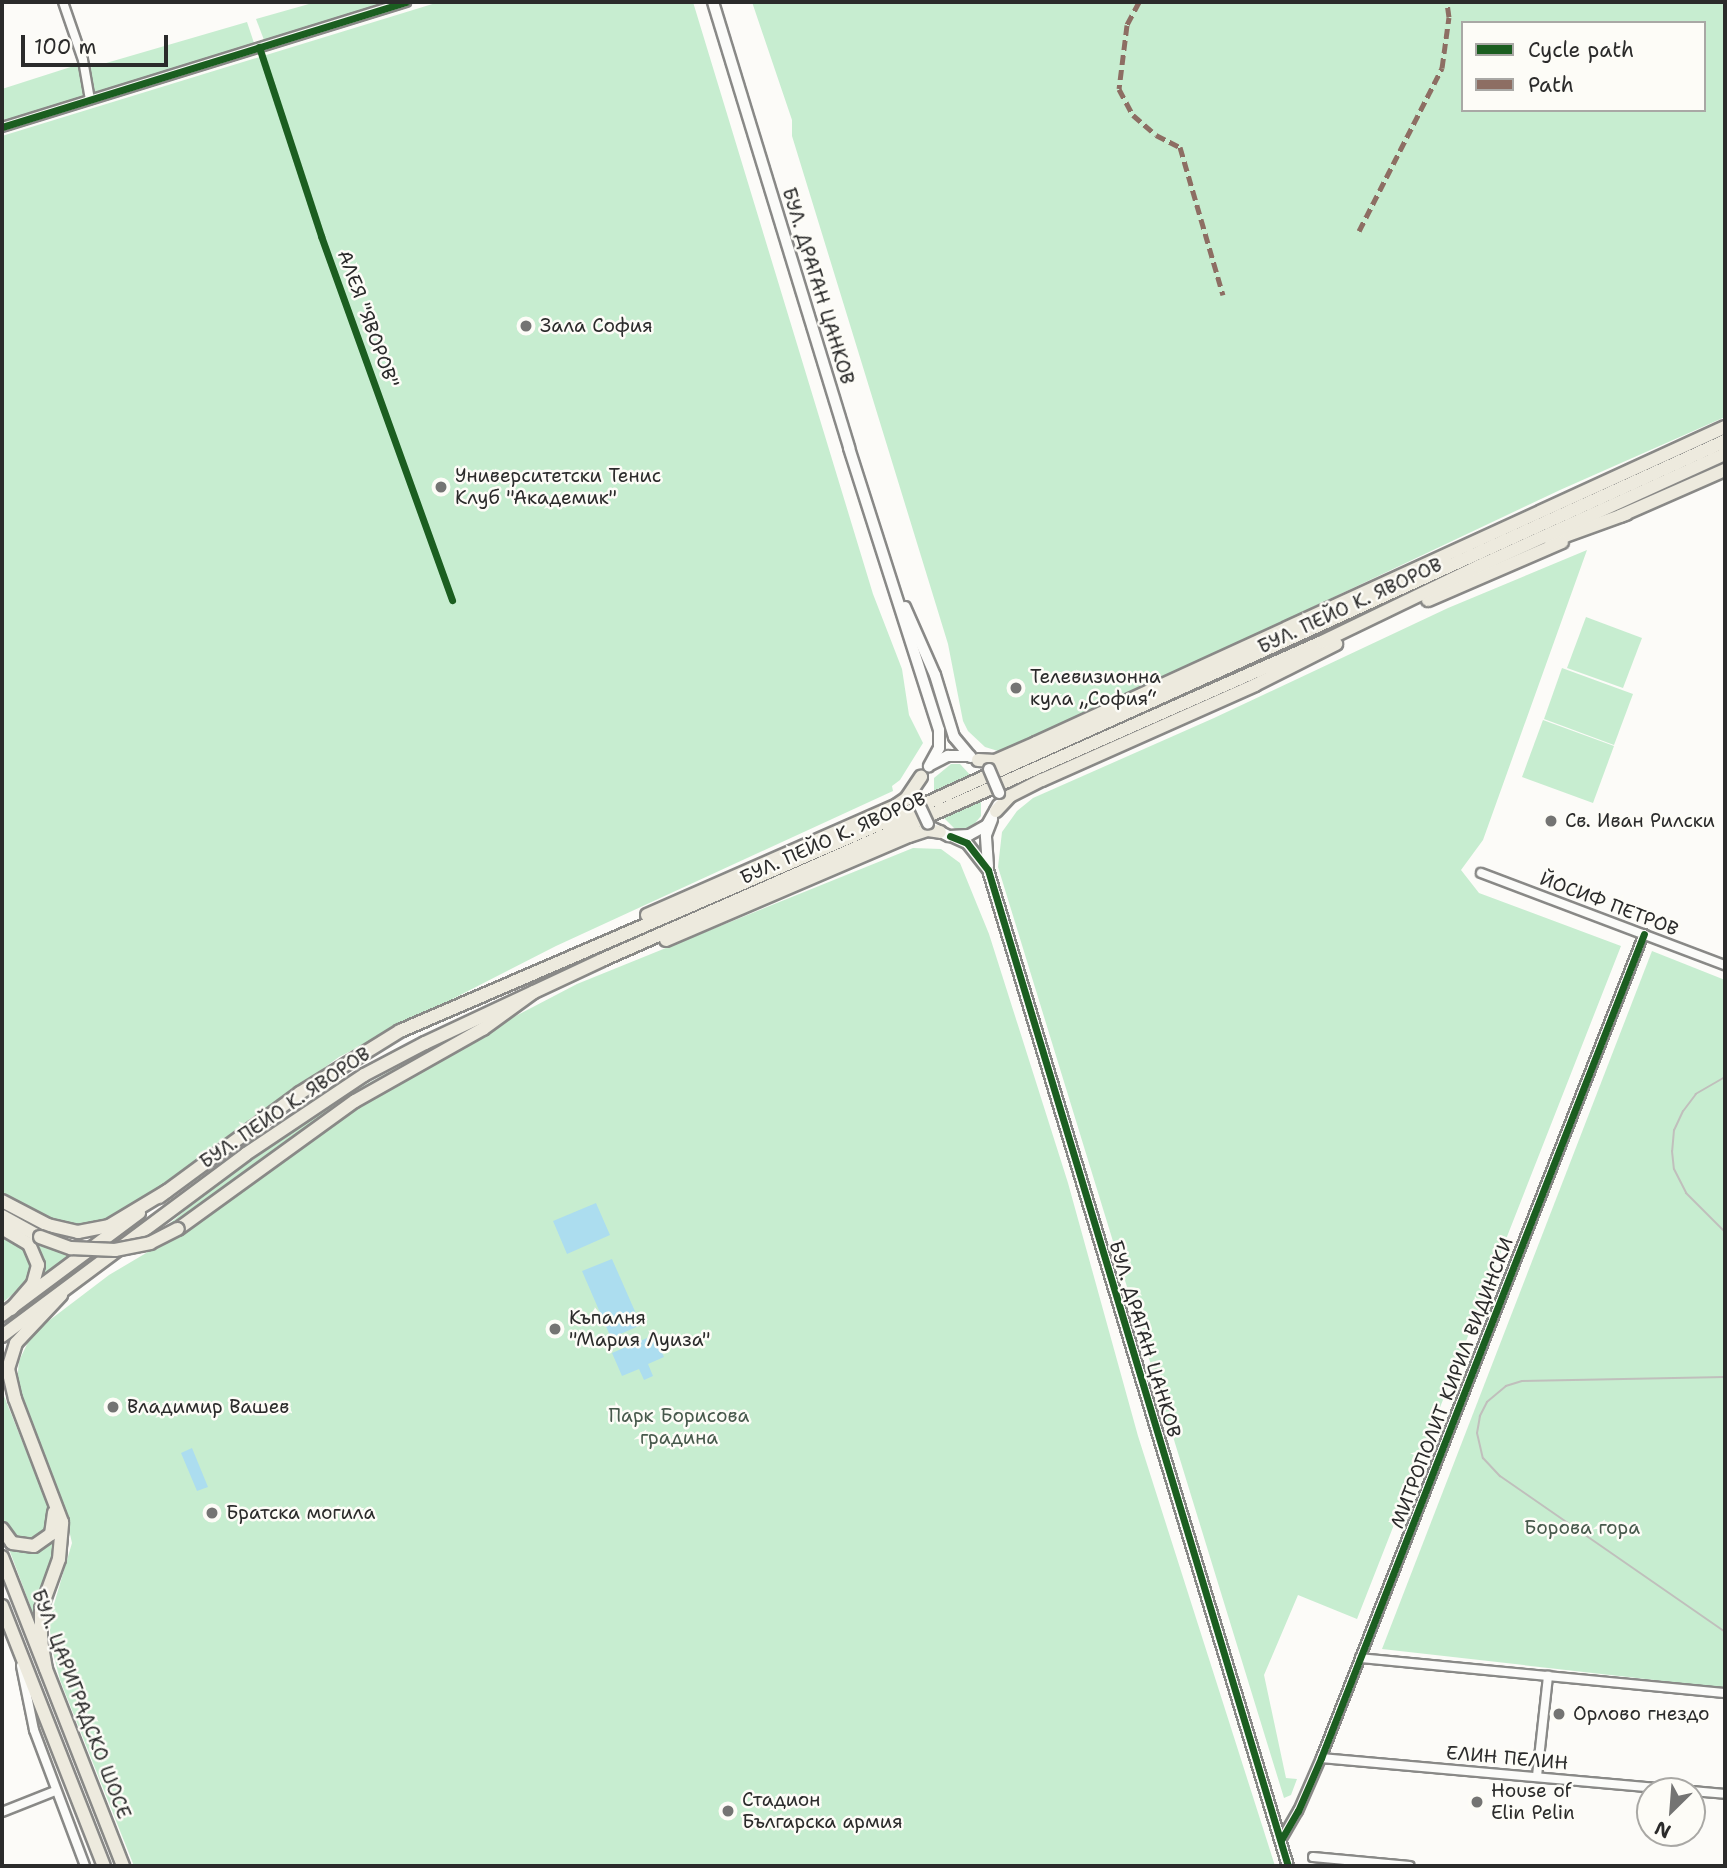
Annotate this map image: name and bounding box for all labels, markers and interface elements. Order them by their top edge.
scale bar [24,21,172,65]
legend [1461,21,1706,112]
text: 100 m [34,33,97,61]
text: Cycle path [1528,36,1634,64]
text: Path [1528,71,1574,99]
street label: БУЛ. ДРАГАН ЦАНКОВ [777,185,859,387]
street label: АЛЕЯ "ЯВОРОВ" [332,247,404,391]
place label: Зала София [540,315,653,337]
marker: Зала София [518,318,534,334]
place label: Университетски Тенис Клуб "Академик" [455,465,661,509]
marker: Университетски Тенис Клуб "Академик" [433,479,449,495]
street label: БУЛ. ПЕЙО К. ЯВОРОВ [1254,553,1446,659]
place label: Телевизионна кула „София“ [1030,666,1161,710]
marker: Телевизионна кула „София“ [1008,680,1024,696]
street label: БУЛ. ПЕЙО К. ЯВОРОВ [737,787,929,889]
place label: Св. Иван Рилски [1565,810,1715,832]
marker: Св. Иван Рилски [1543,813,1559,829]
street label: ЙОСИФ ПЕТРОВ [1537,867,1681,941]
street label: БУЛ. ПЕЙО К. ЯВОРОВ [195,1042,375,1174]
street label: МИТРОПОЛИТ КИРИЛ ВИДИНСКИ [1386,1234,1518,1532]
street label: БУЛ. ДРАГАН ЦАНКОВ [1104,1238,1186,1440]
place label: Къпалня "Мария Луиза" [569,1307,710,1351]
marker: Къпалня "Мария Луиза" [547,1321,563,1337]
place label: Владимир Вашев [127,1396,289,1418]
marker: Владимир Вашев [105,1399,121,1415]
park label: Парк Борисова градина [609,1405,749,1449]
place label: Братска могила [226,1502,375,1524]
marker: Братска могила [204,1505,220,1521]
park label: Борова гора [1524,1517,1640,1539]
street label: БУЛ. ЦАРИГРАДСКО ШОСЕ [27,1586,135,1822]
place label: Орлово гнездо [1573,1703,1710,1725]
marker: Орлово гнездо [1551,1706,1567,1722]
street label: ЕЛИН ПЕЛИН [1445,1741,1569,1775]
north arrow [1636,1777,1706,1847]
place label: House of Elin Pelin [1491,1780,1575,1824]
place label: Стадион Българска армия [742,1789,903,1833]
marker: House of Elin Pelin [1469,1794,1485,1810]
marker: Стадион Българска армия [720,1803,736,1819]
text: N [1651,1815,1675,1844]

